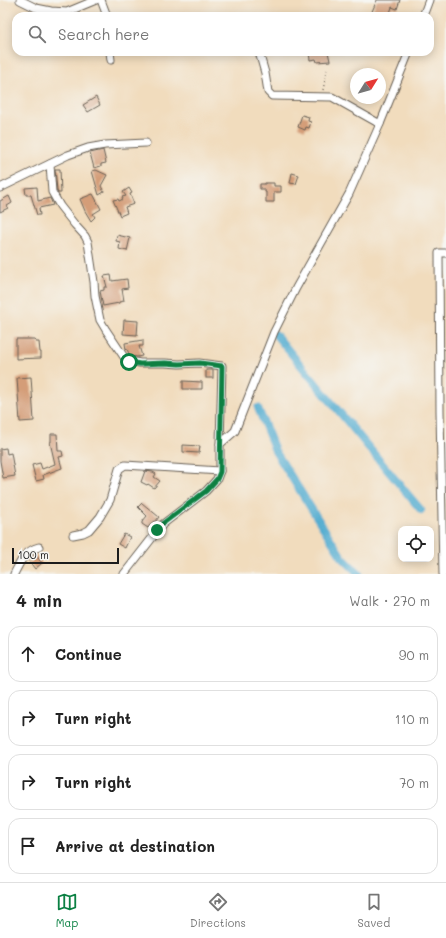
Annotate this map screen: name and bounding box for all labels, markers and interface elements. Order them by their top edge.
search box [12,12,434,56]
icon: search [26,23,48,45]
text: Search here [58,24,149,44]
north arrow [350,68,386,104]
route start [120,353,138,371]
route end [148,521,166,539]
map controls [398,526,434,562]
button: locate [398,526,434,562]
scale bar [12,546,119,565]
text: 100 m [18,547,49,562]
text: 4 min [16,589,62,611]
text: Walk · 270 m [349,592,430,609]
icon: ahead [17,643,39,665]
text: Continue [55,644,122,664]
text: 90 m [399,646,429,663]
icon: right [17,707,39,729]
text: Turn right [55,708,132,728]
text: 110 m [395,710,429,727]
icon: right [17,771,39,793]
text: Turn right [55,772,132,792]
text: 70 m [399,774,429,791]
icon: arrive [17,835,39,857]
text: Arrive at destination [55,836,215,856]
tab: Map [56,891,78,930]
tab: Directions [190,891,246,930]
tab: Saved [357,891,390,930]

